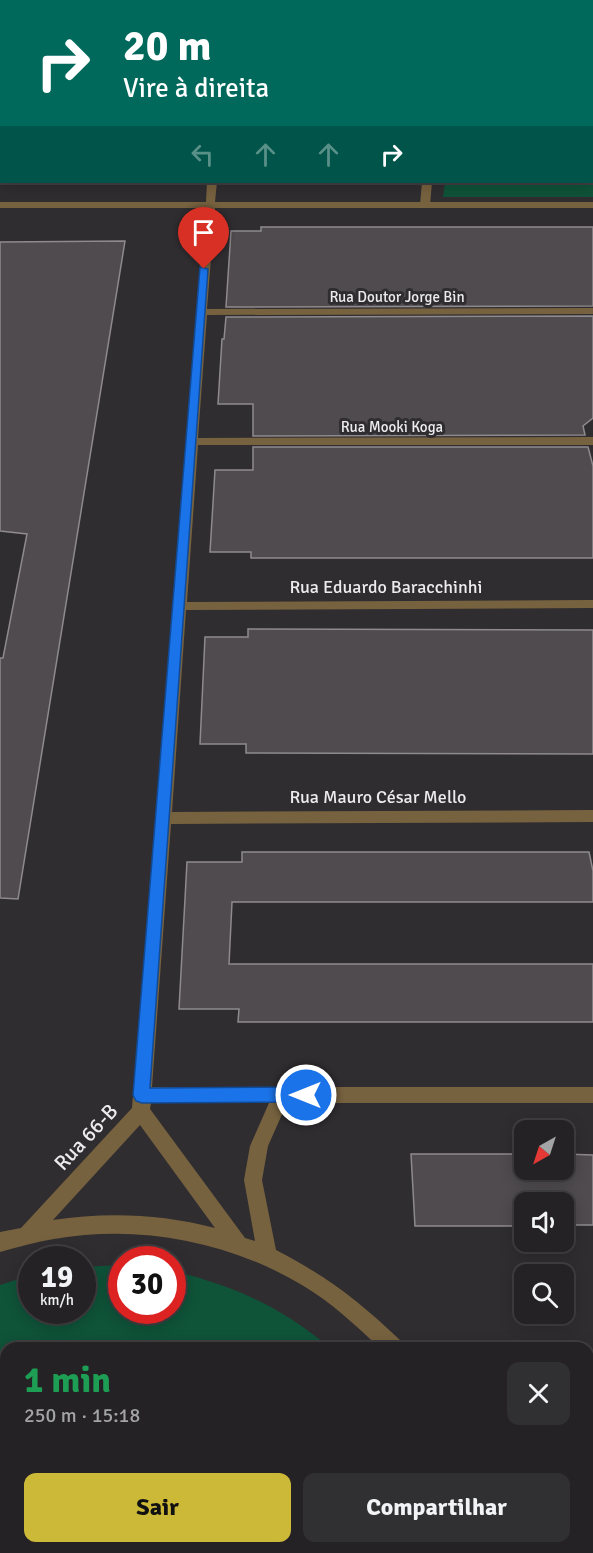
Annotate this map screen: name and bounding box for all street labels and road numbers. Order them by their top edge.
street label: Rua Doutor Jorge Bin [329,288,465,306]
street label: Rua Mooki Koga [341,418,443,436]
street label: Rua Eduardo Baracchinhi [290,576,482,598]
street label: Rua Mauro César Mello [290,786,466,808]
street label: Rua 66-B [49,1098,123,1176]

